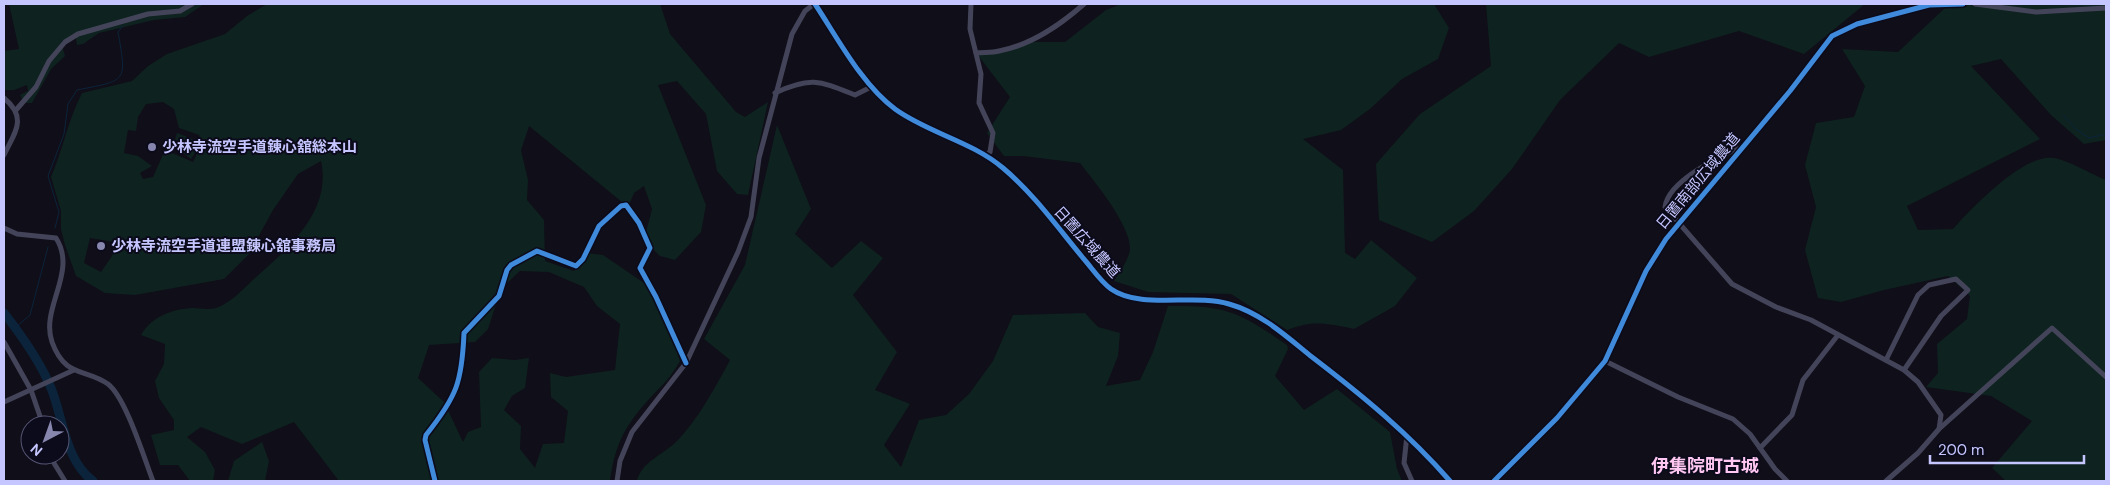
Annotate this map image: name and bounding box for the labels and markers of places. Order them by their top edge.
place label: 少林寺流空手道錬心舘総本山 [162,137,357,157]
marker: 少林寺流空手道錬心舘総本山 [146,141,158,153]
place label: 少林寺流空手道連盟錬心舘事務局 [111,236,336,256]
marker: 少林寺流空手道連盟錬心舘事務局 [95,240,107,252]

